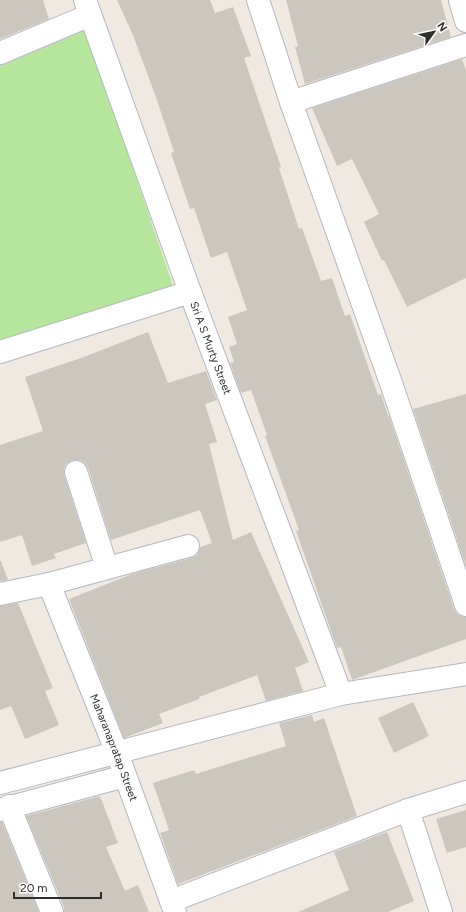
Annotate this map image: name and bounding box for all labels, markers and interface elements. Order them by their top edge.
north arrow [414,12,454,52]
text: N [434,20,450,34]
street label: Sri A S Murty Street [187,300,234,396]
street label: Maharanapratap Street [87,692,140,803]
scale bar [14,874,101,900]
text: 20 m [20,881,48,895]

